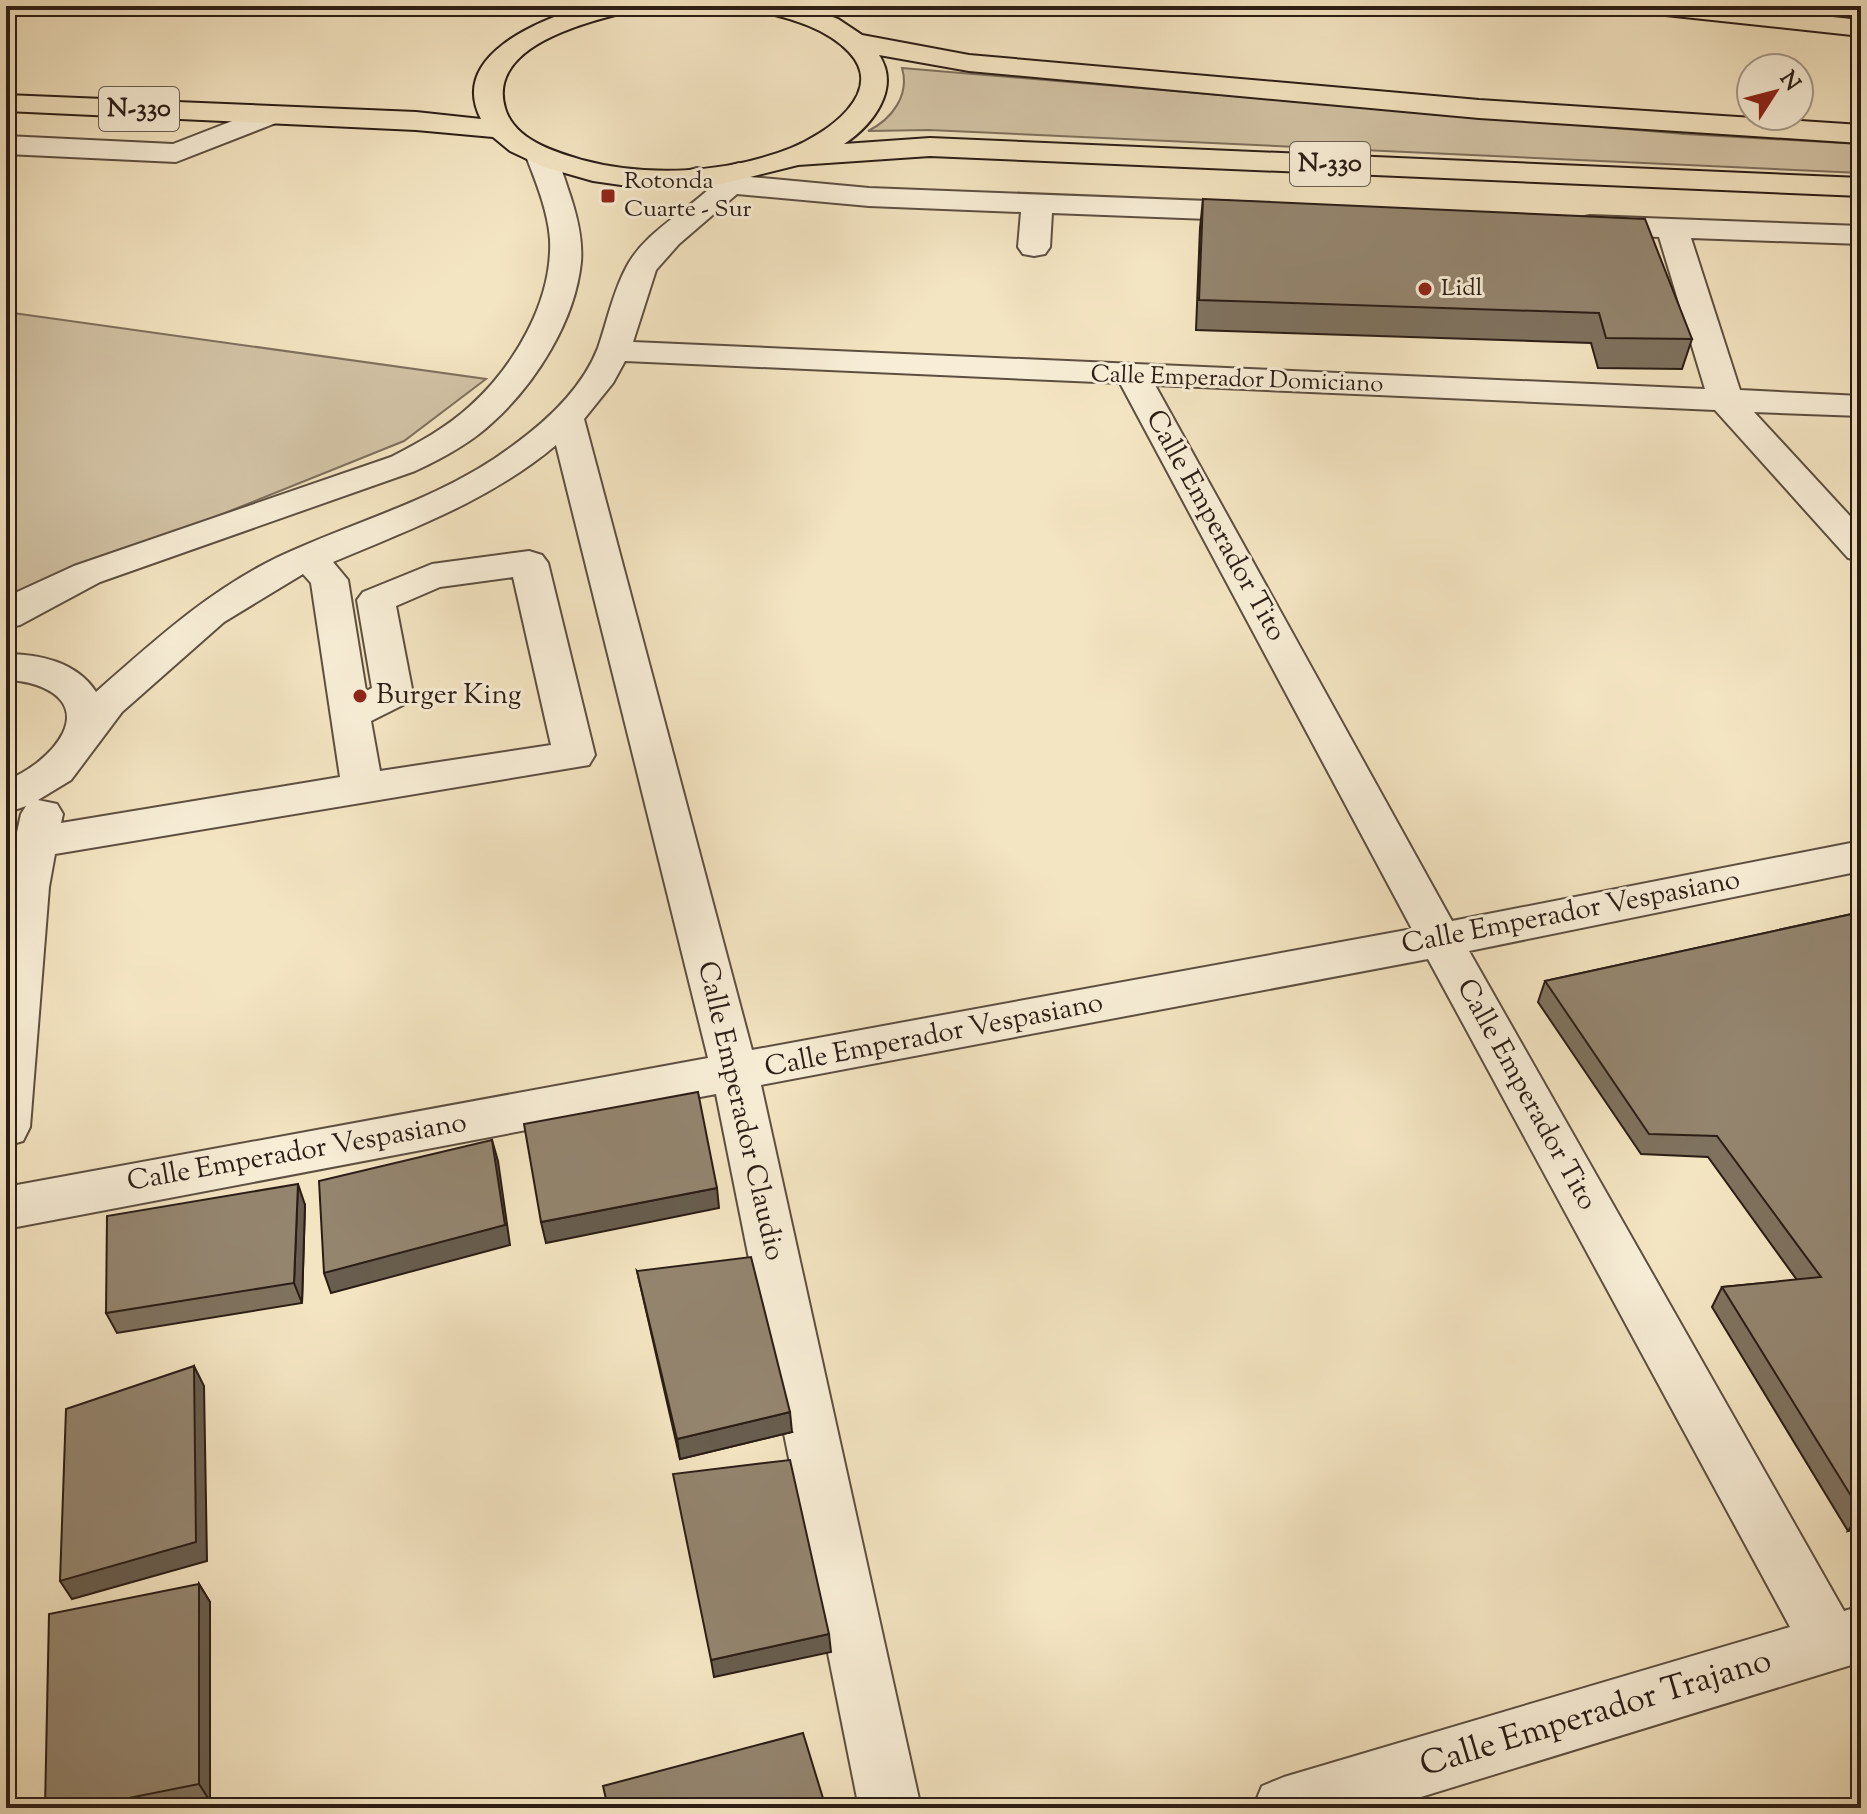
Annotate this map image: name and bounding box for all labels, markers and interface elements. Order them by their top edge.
north arrow [1735,52,1815,132]
text: N [1771,65,1807,99]
road number: N-330 [99,87,179,131]
road number: N-330 [1290,142,1370,186]
place label: Rotonda Cuarte - Sur [624,165,751,227]
marker: Rotonda Cuarte - Sur [599,187,617,205]
place label: Lidl [1441,272,1483,306]
marker: Lidl [1416,280,1434,298]
street label: Calle Emperador Domiciano [1090,358,1384,402]
street label: Calle Emperador Tito [1135,403,1295,649]
place label: Burger King [376,676,521,716]
marker: Burger King [351,687,369,705]
street label: Calle Emperador Vespasiano [1398,861,1744,965]
street label: Calle Emperador Claudio [686,957,794,1265]
street label: Calle Emperador Tito [1446,972,1606,1218]
street label: Calle Emperador Vespasiano [761,984,1107,1088]
street label: Calle Emperador Vespasiano [124,1103,470,1203]
street label: Calle Emperador Trajano [1414,1637,1778,1791]

